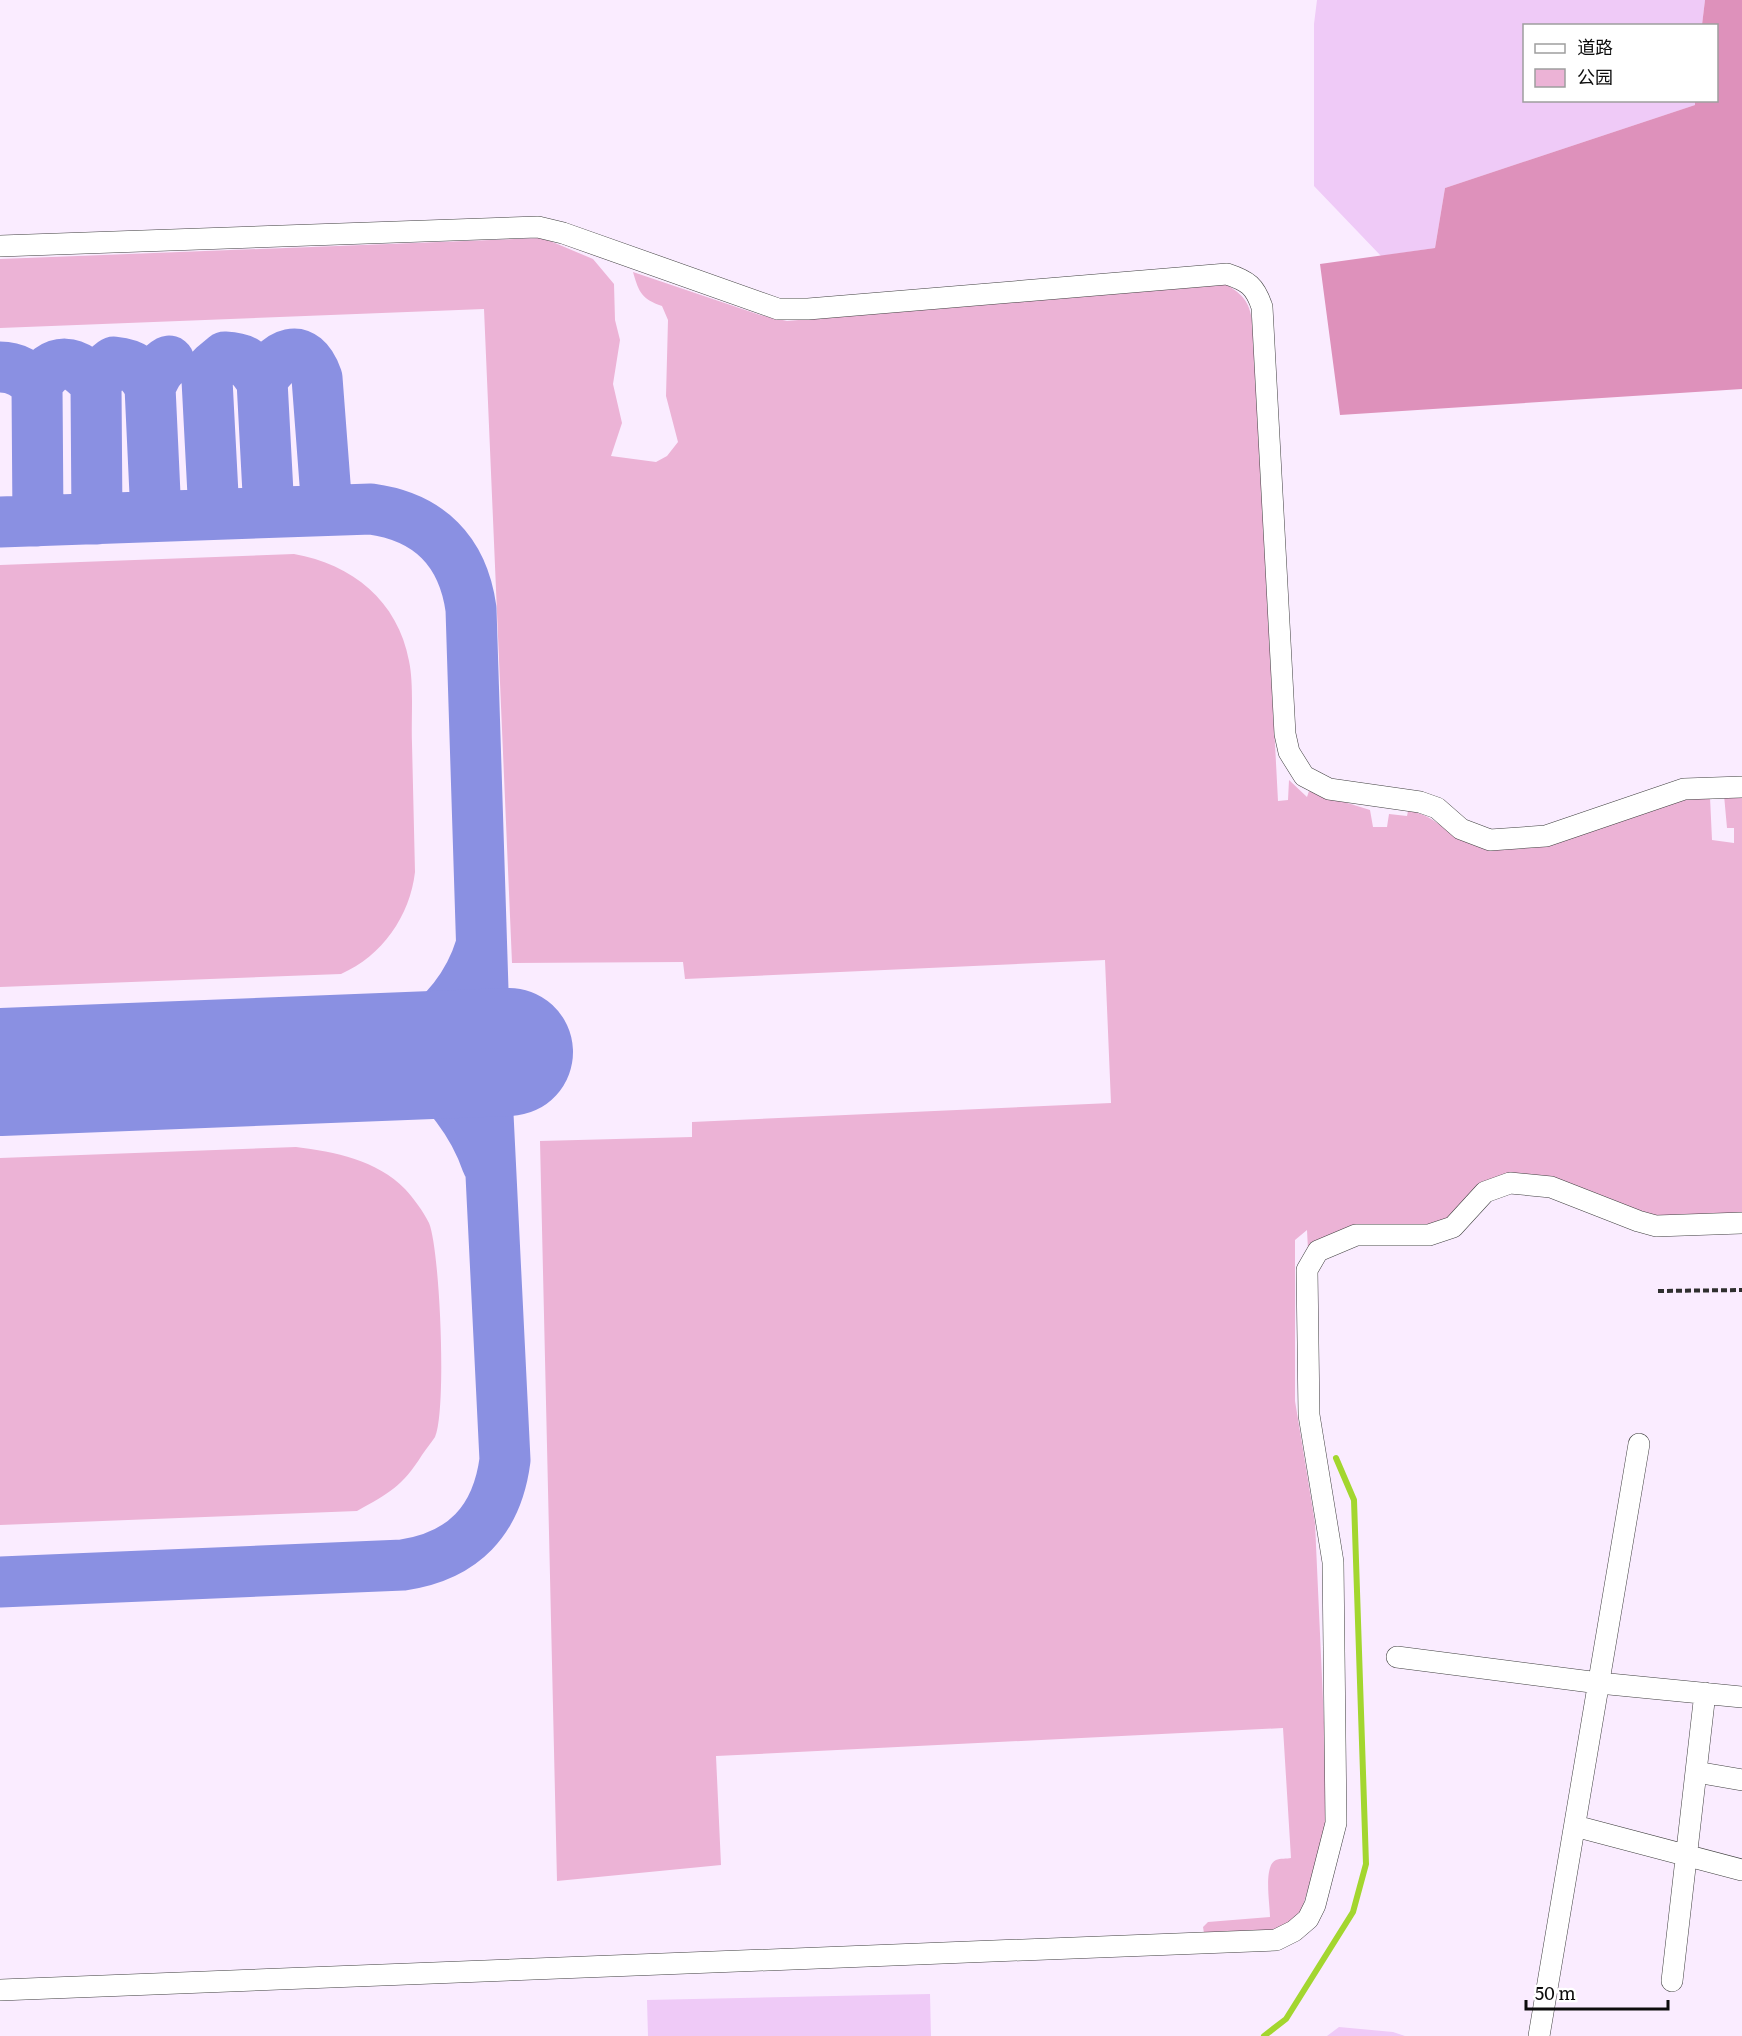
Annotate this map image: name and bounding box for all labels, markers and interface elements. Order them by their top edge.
legend [1523,24,1718,102]
text: 道路 [1577,33,1613,60]
text: 公园 [1577,63,1613,90]
scale bar [1526,1973,1668,2011]
text: 50 m [1535,1979,1576,2006]

